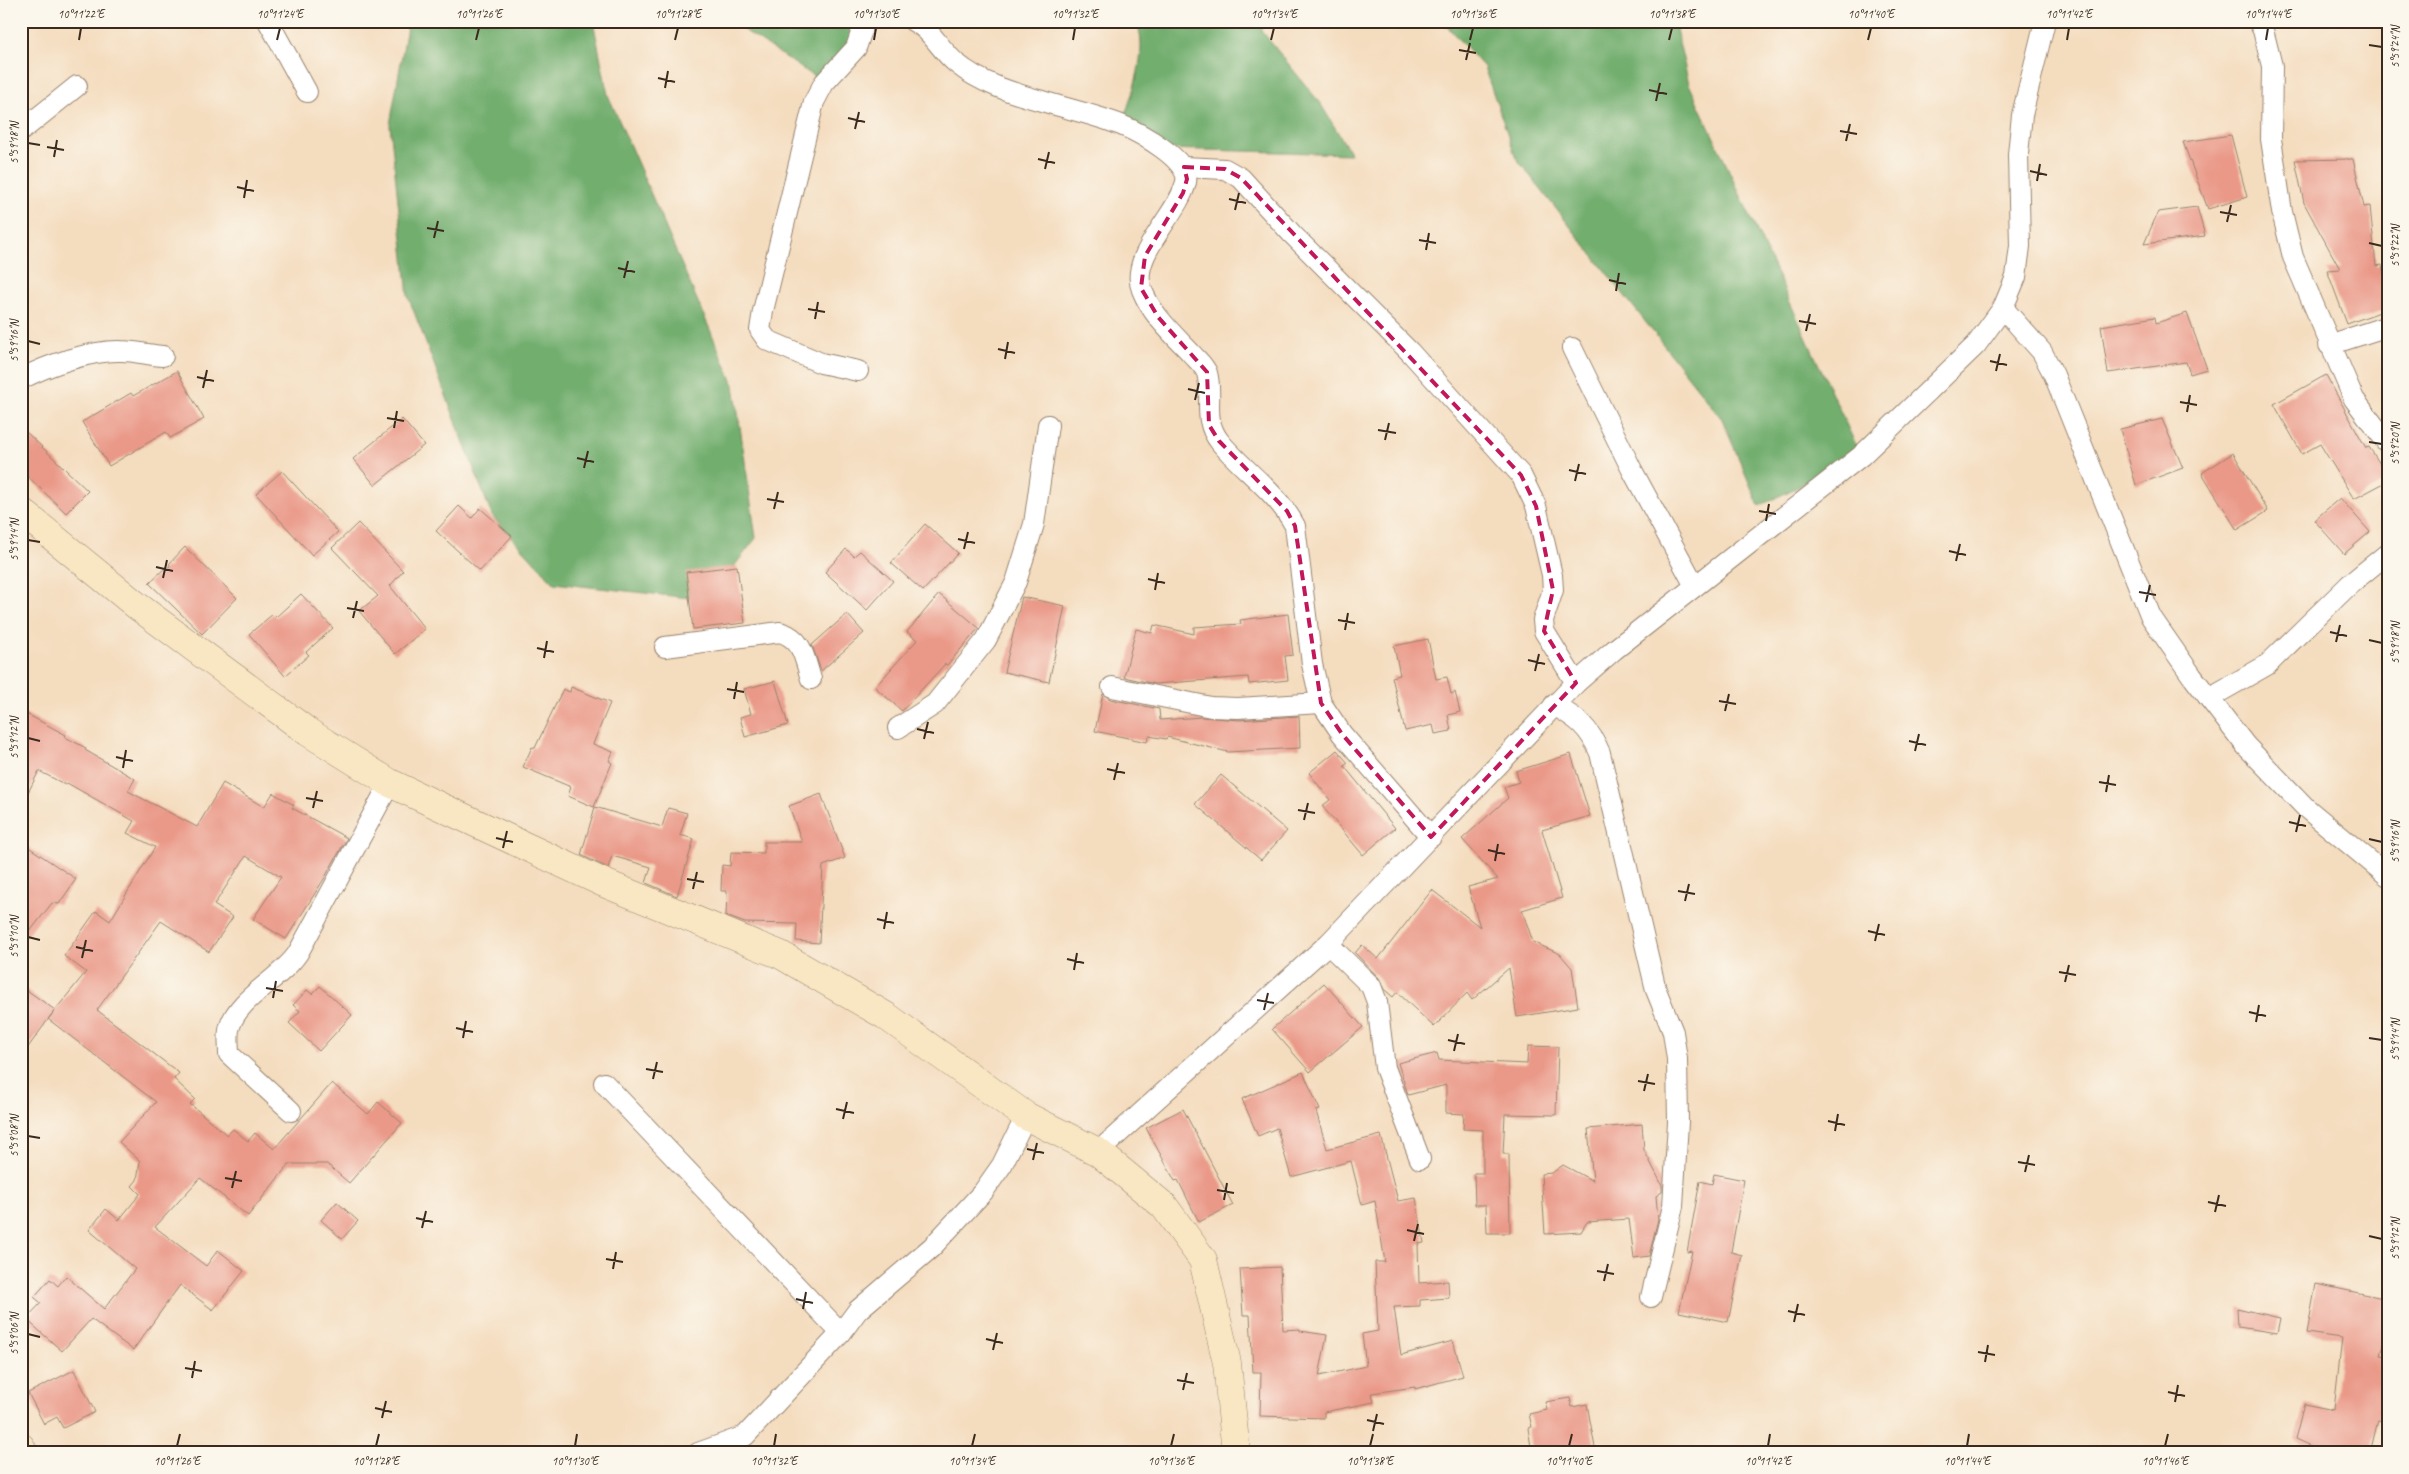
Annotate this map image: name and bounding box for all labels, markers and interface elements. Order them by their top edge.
text: 10°11'22"E [58,6,106,22]
text: 10°11'24"E [257,6,305,22]
text: 10°11'26"E [456,6,504,22]
text: 10°11'28"E [655,6,703,22]
text: 10°11'30"E [853,6,901,22]
text: 10°11'32"E [1052,6,1100,22]
text: 10°11'34"E [1251,6,1299,22]
text: 10°11'36"E [1450,6,1498,22]
text: 10°11'38"E [1649,6,1697,22]
text: 10°11'40"E [1848,6,1896,22]
text: 10°11'42"E [2046,6,2094,22]
text: 10°11'44"E [2245,6,2293,22]
text: 5°59'24"N [2387,24,2403,68]
text: 5°59'18"N [6,120,22,164]
text: 5°59'22"N [2387,223,2403,267]
text: 5°59'16"N [6,318,22,362]
text: 5°59'20"N [2387,421,2403,465]
text: 5°59'14"N [6,517,22,561]
text: 5°59'18"N [2387,620,2403,664]
text: 5°59'12"N [6,715,22,759]
text: 5°59'16"N [2387,819,2403,863]
text: 5°59'10"N [6,914,22,958]
text: 5°59'14"N [2387,1017,2403,1061]
text: 5°59'08"N [6,1113,22,1157]
text: 5°59'12"N [2387,1216,2403,1260]
text: 5°59'06"N [6,1311,22,1355]
text: 10°11'26"E [154,1453,202,1469]
text: 10°11'28"E [353,1453,401,1469]
text: 10°11'30"E [552,1453,600,1469]
text: 10°11'32"E [751,1453,799,1469]
text: 10°11'34"E [949,1453,997,1469]
text: 10°11'36"E [1148,1453,1196,1469]
text: 10°11'38"E [1347,1453,1395,1469]
text: 10°11'40"E [1546,1453,1594,1469]
text: 10°11'42"E [1745,1453,1793,1469]
text: 10°11'44"E [1944,1453,1992,1469]
text: 10°11'46"E [2142,1453,2190,1469]

